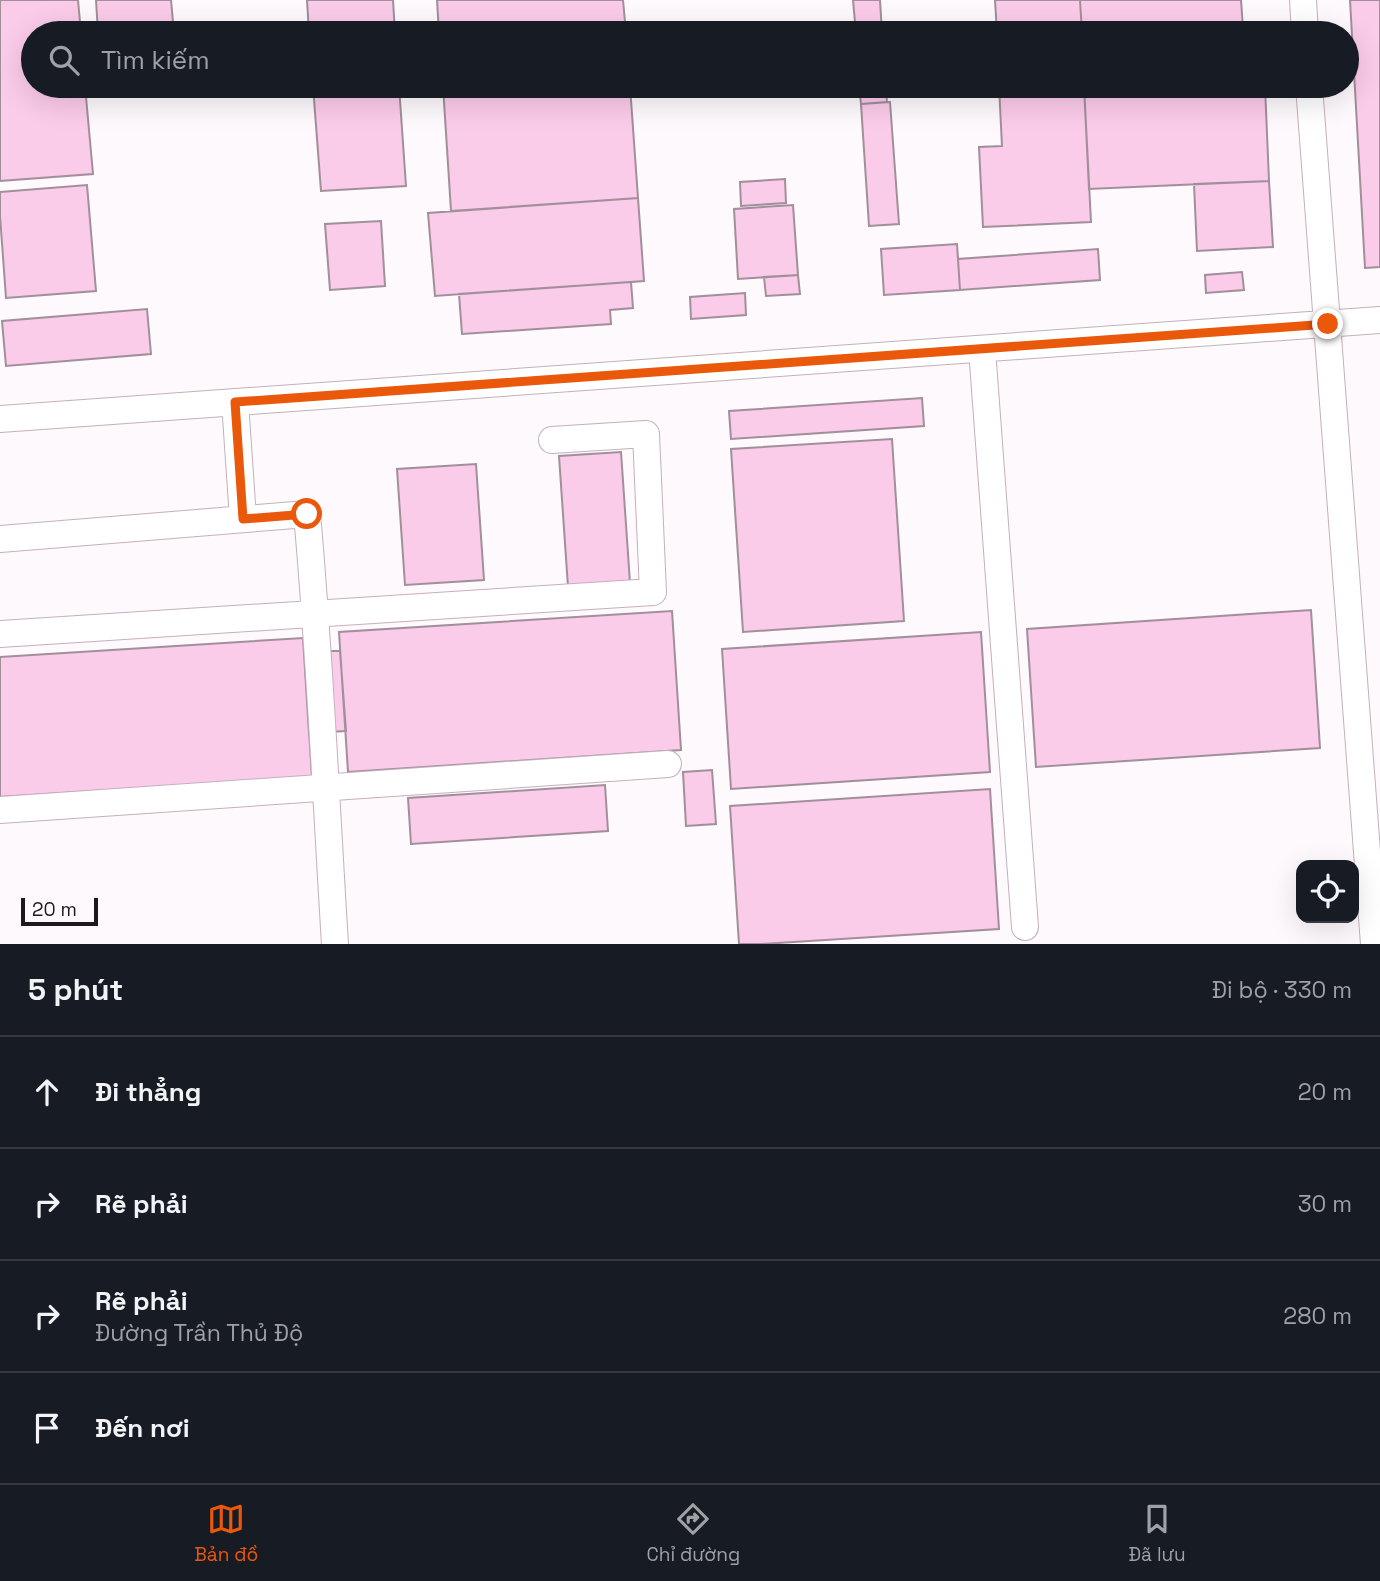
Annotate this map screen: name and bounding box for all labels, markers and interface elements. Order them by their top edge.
search box [21,21,1359,98]
icon: search [45,41,83,79]
text: Tìm kiếm [101,43,210,77]
route end [1312,308,1343,339]
route start [291,498,322,529]
map controls [1296,860,1359,923]
button: locate [1296,860,1359,923]
scale bar [21,895,98,927]
text: 20 m [32,897,77,922]
text: 5 phút [28,970,123,1009]
text: Đi bộ · 330 m [1212,975,1352,1005]
icon: ahead [28,1073,66,1111]
text: Đi thẳng [95,1075,201,1109]
text: 20 m [1298,1077,1352,1107]
icon: right [28,1185,66,1223]
text: Rẽ phải [95,1187,188,1221]
text: 30 m [1298,1189,1352,1219]
text: Rẽ phải [95,1284,188,1318]
icon: right [28,1297,66,1335]
text: 280 m [1283,1301,1352,1331]
text: Đường Trần Thủ Độ [95,1318,303,1348]
icon: arrive [28,1409,66,1447]
text: Đến nơi [95,1411,190,1445]
tab: Bản đồ [194,1500,258,1567]
tab: Chỉ đường [647,1500,740,1567]
tab: Đã lưu [1128,1500,1186,1567]

